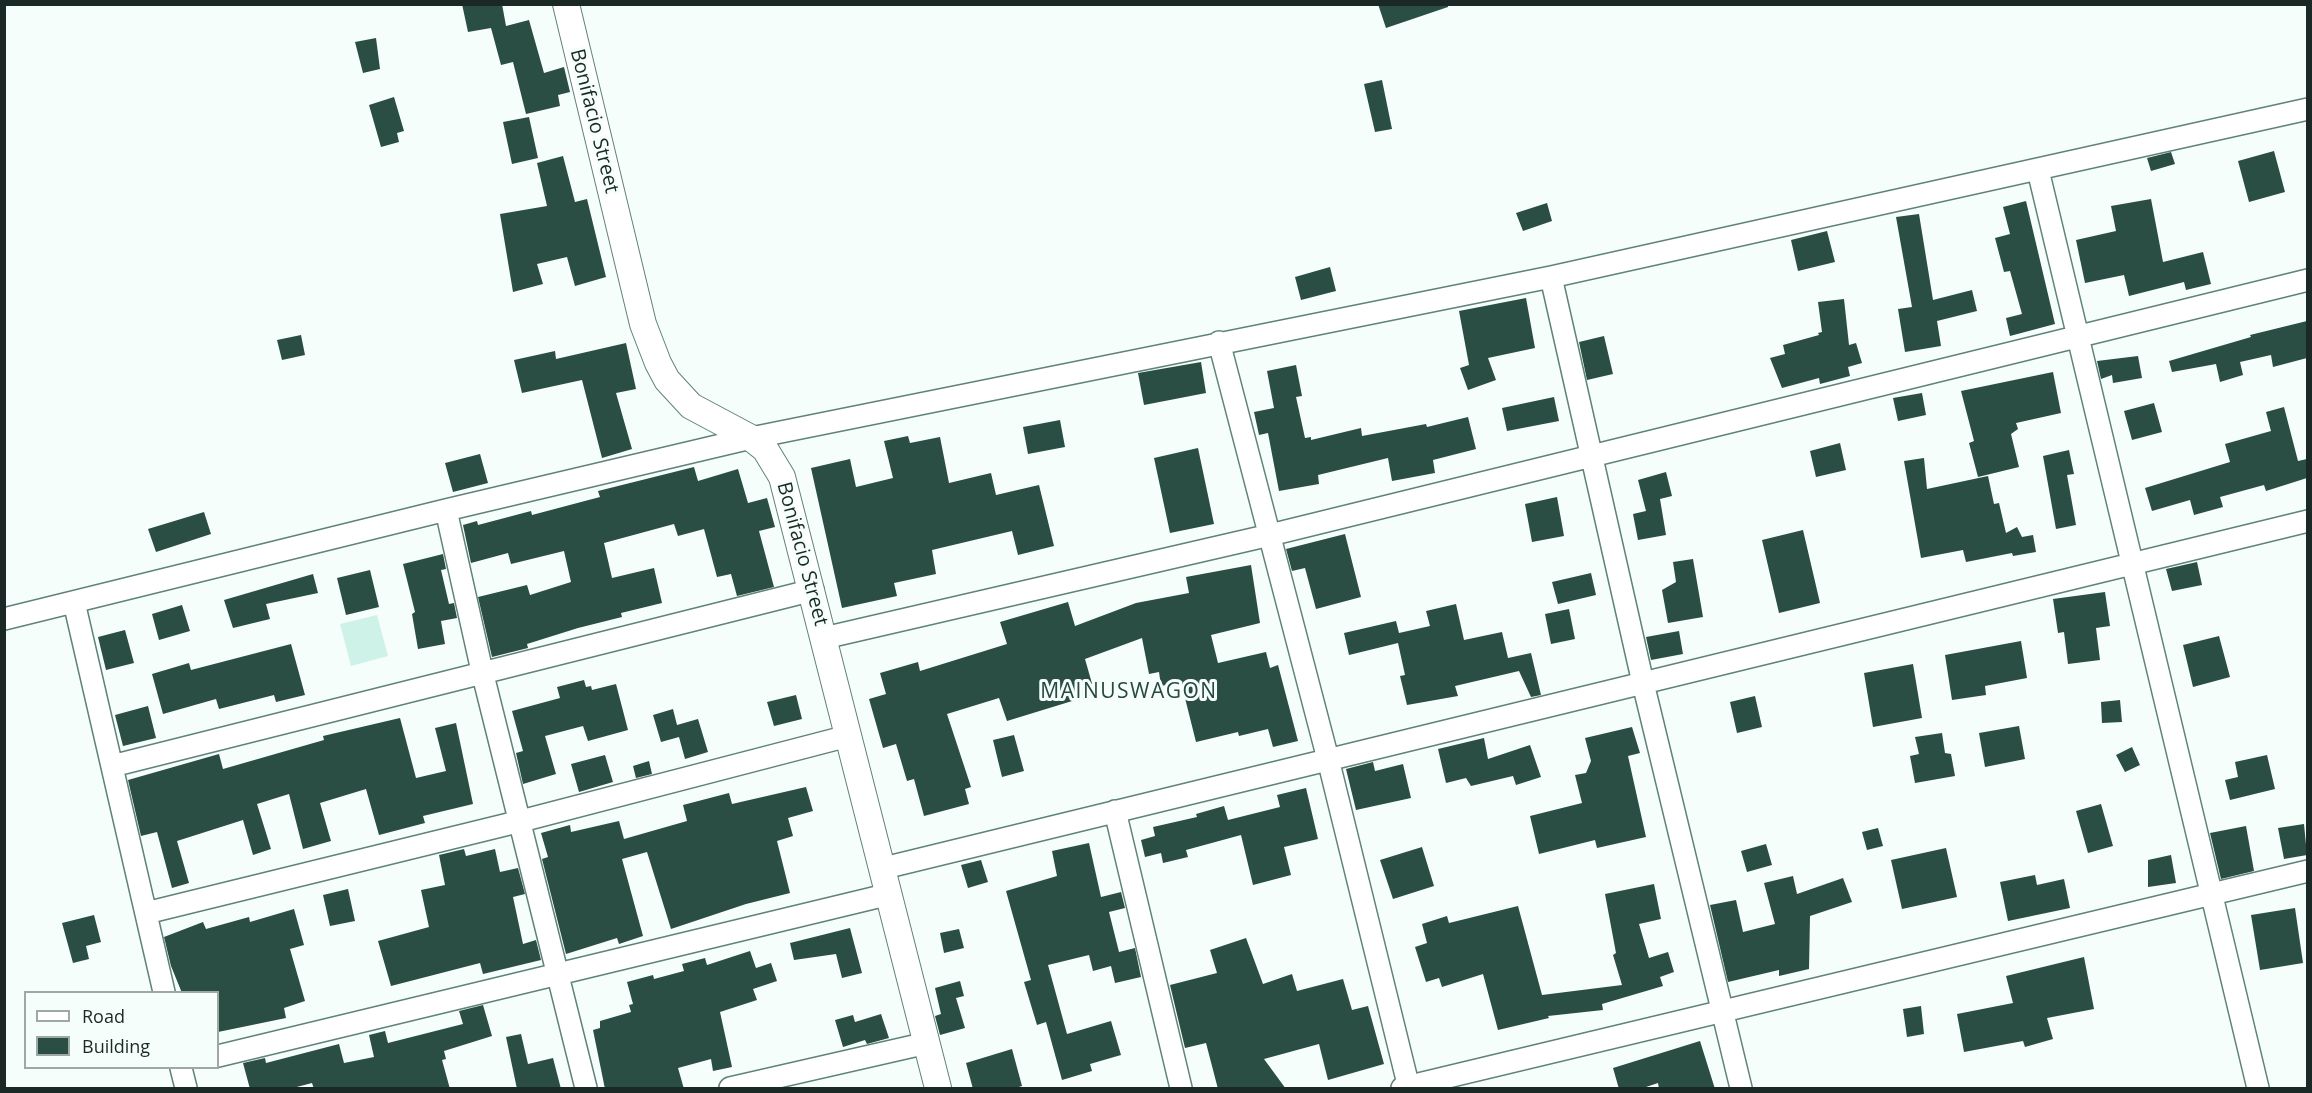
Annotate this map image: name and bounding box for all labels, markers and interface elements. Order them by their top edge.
street label: Bonifacio Street [564,46,624,196]
street label: Bonifacio Street [771,480,833,628]
district label: MAINUSWAGON [1040,679,1218,705]
legend [24,991,219,1069]
text: Road [82,1004,125,1028]
text: Building [82,1034,150,1058]

